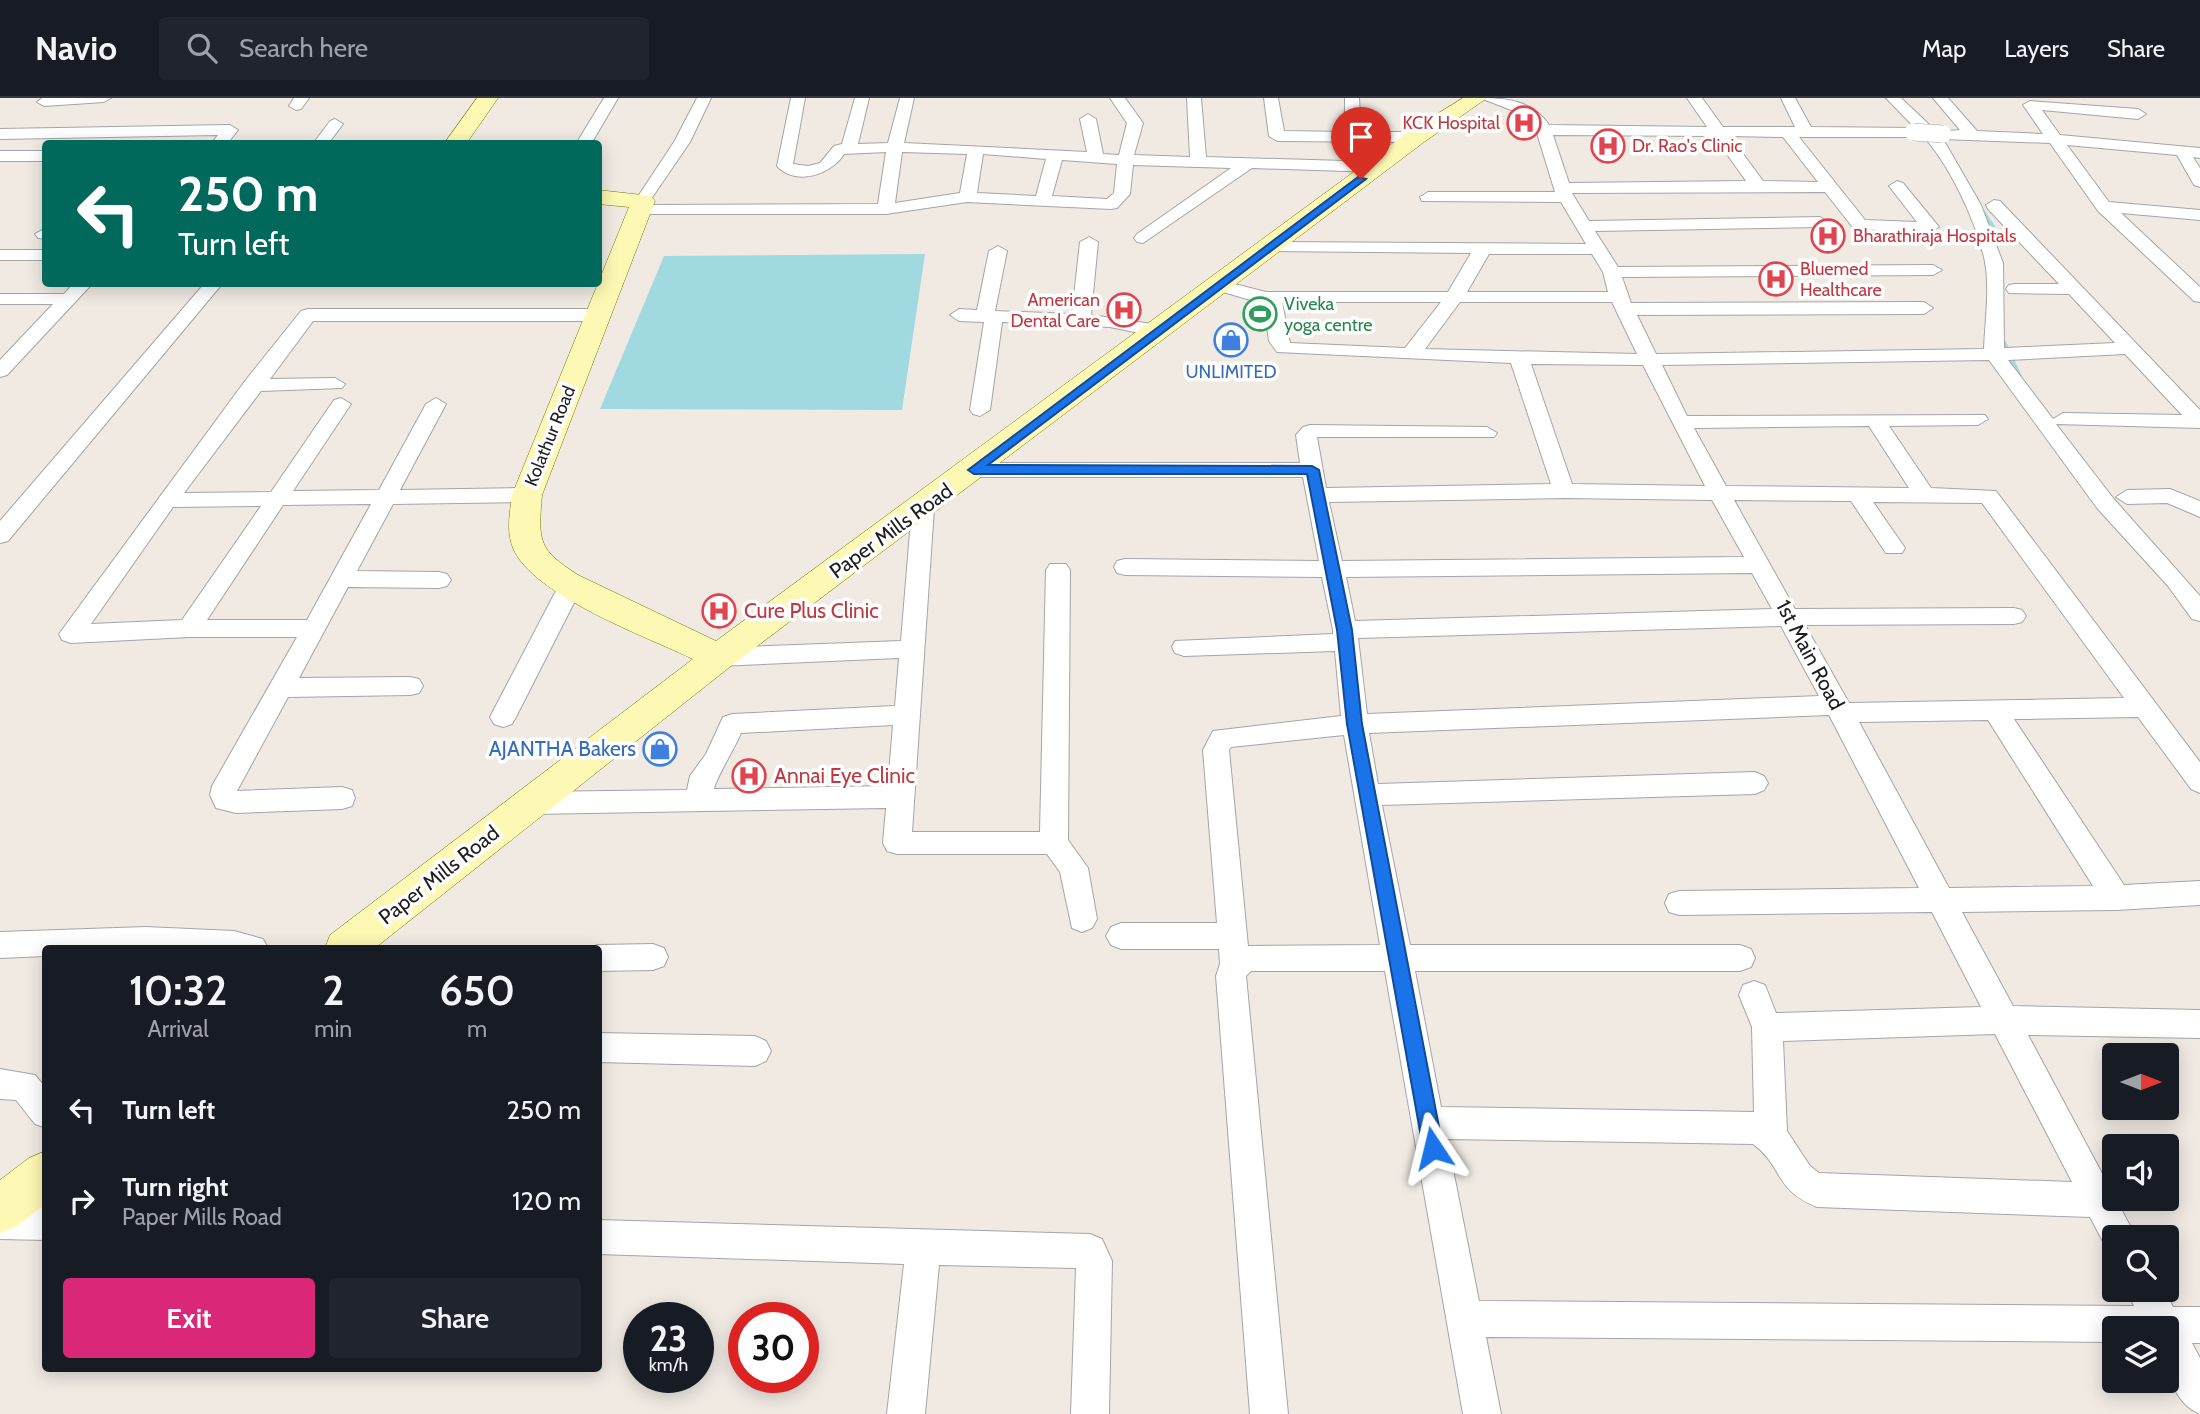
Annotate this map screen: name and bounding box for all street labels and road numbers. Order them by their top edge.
street label: Kolathur Road [520,383,580,489]
street label: Paper Mills Road [824,478,957,584]
street label: 1st Main Road [1771,596,1850,714]
street label: Paper Mills Road [374,820,504,929]

